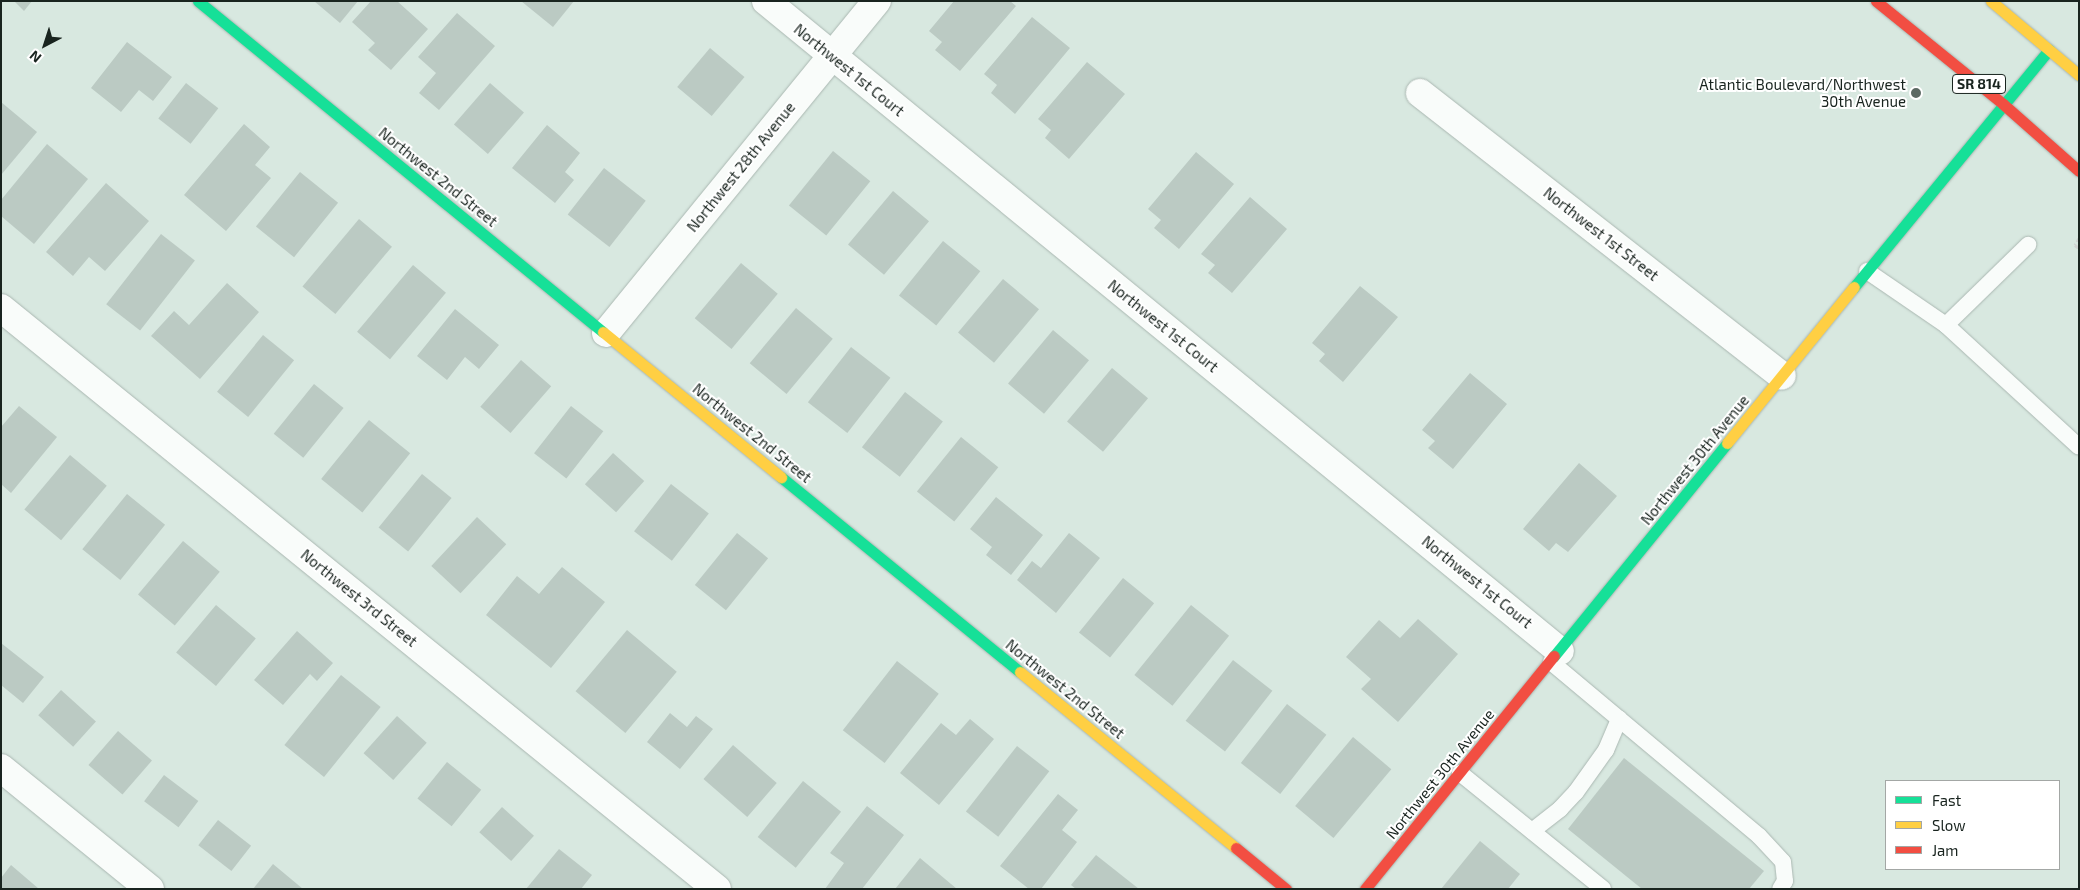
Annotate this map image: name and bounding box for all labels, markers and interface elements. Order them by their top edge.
north arrow [20,20,70,70]
street label: Northwest 1st Court [790,20,908,120]
text: N [26,47,44,67]
road number: SR 814 [1952,72,2006,96]
place label: Atlantic Boulevard/Northwest 30th Avenue [1699,75,1906,110]
marker: Atlantic Boulevard/Northwest 30th Avenue [1910,87,1922,99]
street label: Northwest 28th Avenue [683,98,799,236]
street label: Northwest 2nd Street [375,124,501,230]
street label: Northwest 1st Street [1540,184,1662,284]
street label: Northwest 1st Court [1104,276,1222,376]
street label: Northwest 2nd Street [689,380,815,486]
street label: Northwest 30th Avenue [1637,391,1753,529]
street label: Northwest 1st Court [1418,532,1536,632]
street label: Northwest 3rd Street [297,546,421,650]
street label: Northwest 2nd Street [1002,636,1128,742]
street label: Northwest 30th Avenue [1382,705,1498,843]
legend [1885,780,2060,870]
text: Fast [1932,791,1961,809]
text: Slow [1932,816,1966,834]
text: Jam [1932,841,1958,859]

